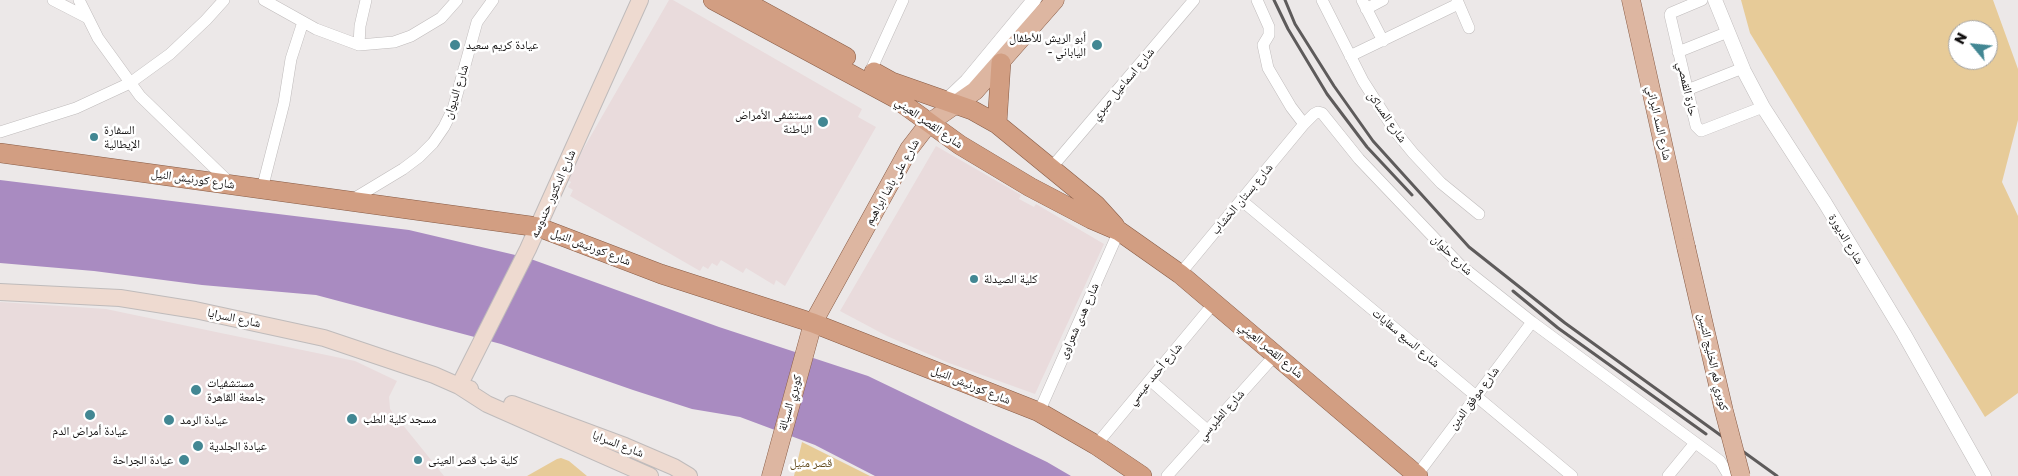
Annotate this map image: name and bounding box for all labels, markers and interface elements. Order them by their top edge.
north arrow [1948,20,1998,70]
text: N [1950,30,1970,47]
place label: أبو الريش للأطفال - الياباني [1009,31,1086,59]
marker: عيادة كريم سعيد [448,38,462,52]
place label: عيادة كريم سعيد [466,38,538,52]
marker: أبو الريش للأطفال - الياباني [1090,38,1104,52]
street label: شارع اسماعيل صبري [1088,45,1158,123]
street label: حارة القمصي [1674,60,1700,118]
street label: شارع الديوان [440,63,472,121]
street label: شارع السد البراني [1643,84,1675,162]
street label: شارع المساكن [1364,89,1410,145]
street label: شارع القصر العيني [892,94,966,152]
place label: مستشفى الأمراض الباطنة [735,108,812,136]
marker: مستشفى الأمراض الباطنة [816,115,830,129]
place label: السفارة الإيطالية [104,123,140,151]
marker: السفارة الإيطالية [88,131,100,143]
street label: شارع على باشا ابراهيم [862,136,922,228]
street label: شارع الدكتور حندوسه [527,148,579,240]
street label: شارع بستان الخشاب [1208,161,1276,237]
street label: شارع كورنيش النيل [150,166,236,192]
street label: شارع الديورة [1825,211,1867,267]
street label: شارع كورنيش النيل [549,225,633,269]
street label: شارع حلوان [1428,232,1476,278]
place label: كلية الصيدلة [984,272,1037,286]
marker: كلية الصيدلة [968,273,980,285]
street label: شارع هدى شعراوى [1056,281,1102,361]
street label: شارع السرايا [206,305,262,331]
street label: شارع السبع سقايات [1369,306,1443,370]
street label: كوبري فم الخليج التبين [1695,312,1731,412]
street label: شارع القصر العيني [1236,319,1306,381]
street label: شارع أحمد عيسي [1125,340,1185,408]
street label: شارع كورنيش النيل [929,363,1013,407]
street label: شارع موفق الدين [1446,364,1502,432]
street label: كوبري السيالة [775,373,805,433]
place label: مستشفيات جامعة القاهرة [207,376,265,404]
marker: مستشفيات جامعة القاهرة [189,383,203,397]
street label: شارع الطبرسي [1194,387,1248,443]
marker: عيادة أمراض الدم [83,408,97,422]
marker: مسجد كلية الطب [345,412,359,426]
place label: مسجد كلية الطب [363,412,437,426]
marker: عيادة الرمد [162,413,176,427]
place label: عيادة الرمد [180,413,228,427]
place label: عيادة أمراض الدم [52,424,128,438]
street label: شارع السرايا [590,428,646,460]
marker: عيادة الجلدية [191,439,205,453]
place label: عيادة الجلدية [209,439,267,453]
place label: عيادة الجراحة [113,453,173,467]
marker: عيادة الجراحة [177,453,191,467]
place label: كلية طب قصر العينى [428,453,518,467]
marker: كلية طب قصر العينى [412,454,424,466]
park label: قصر منيل [790,456,832,470]

